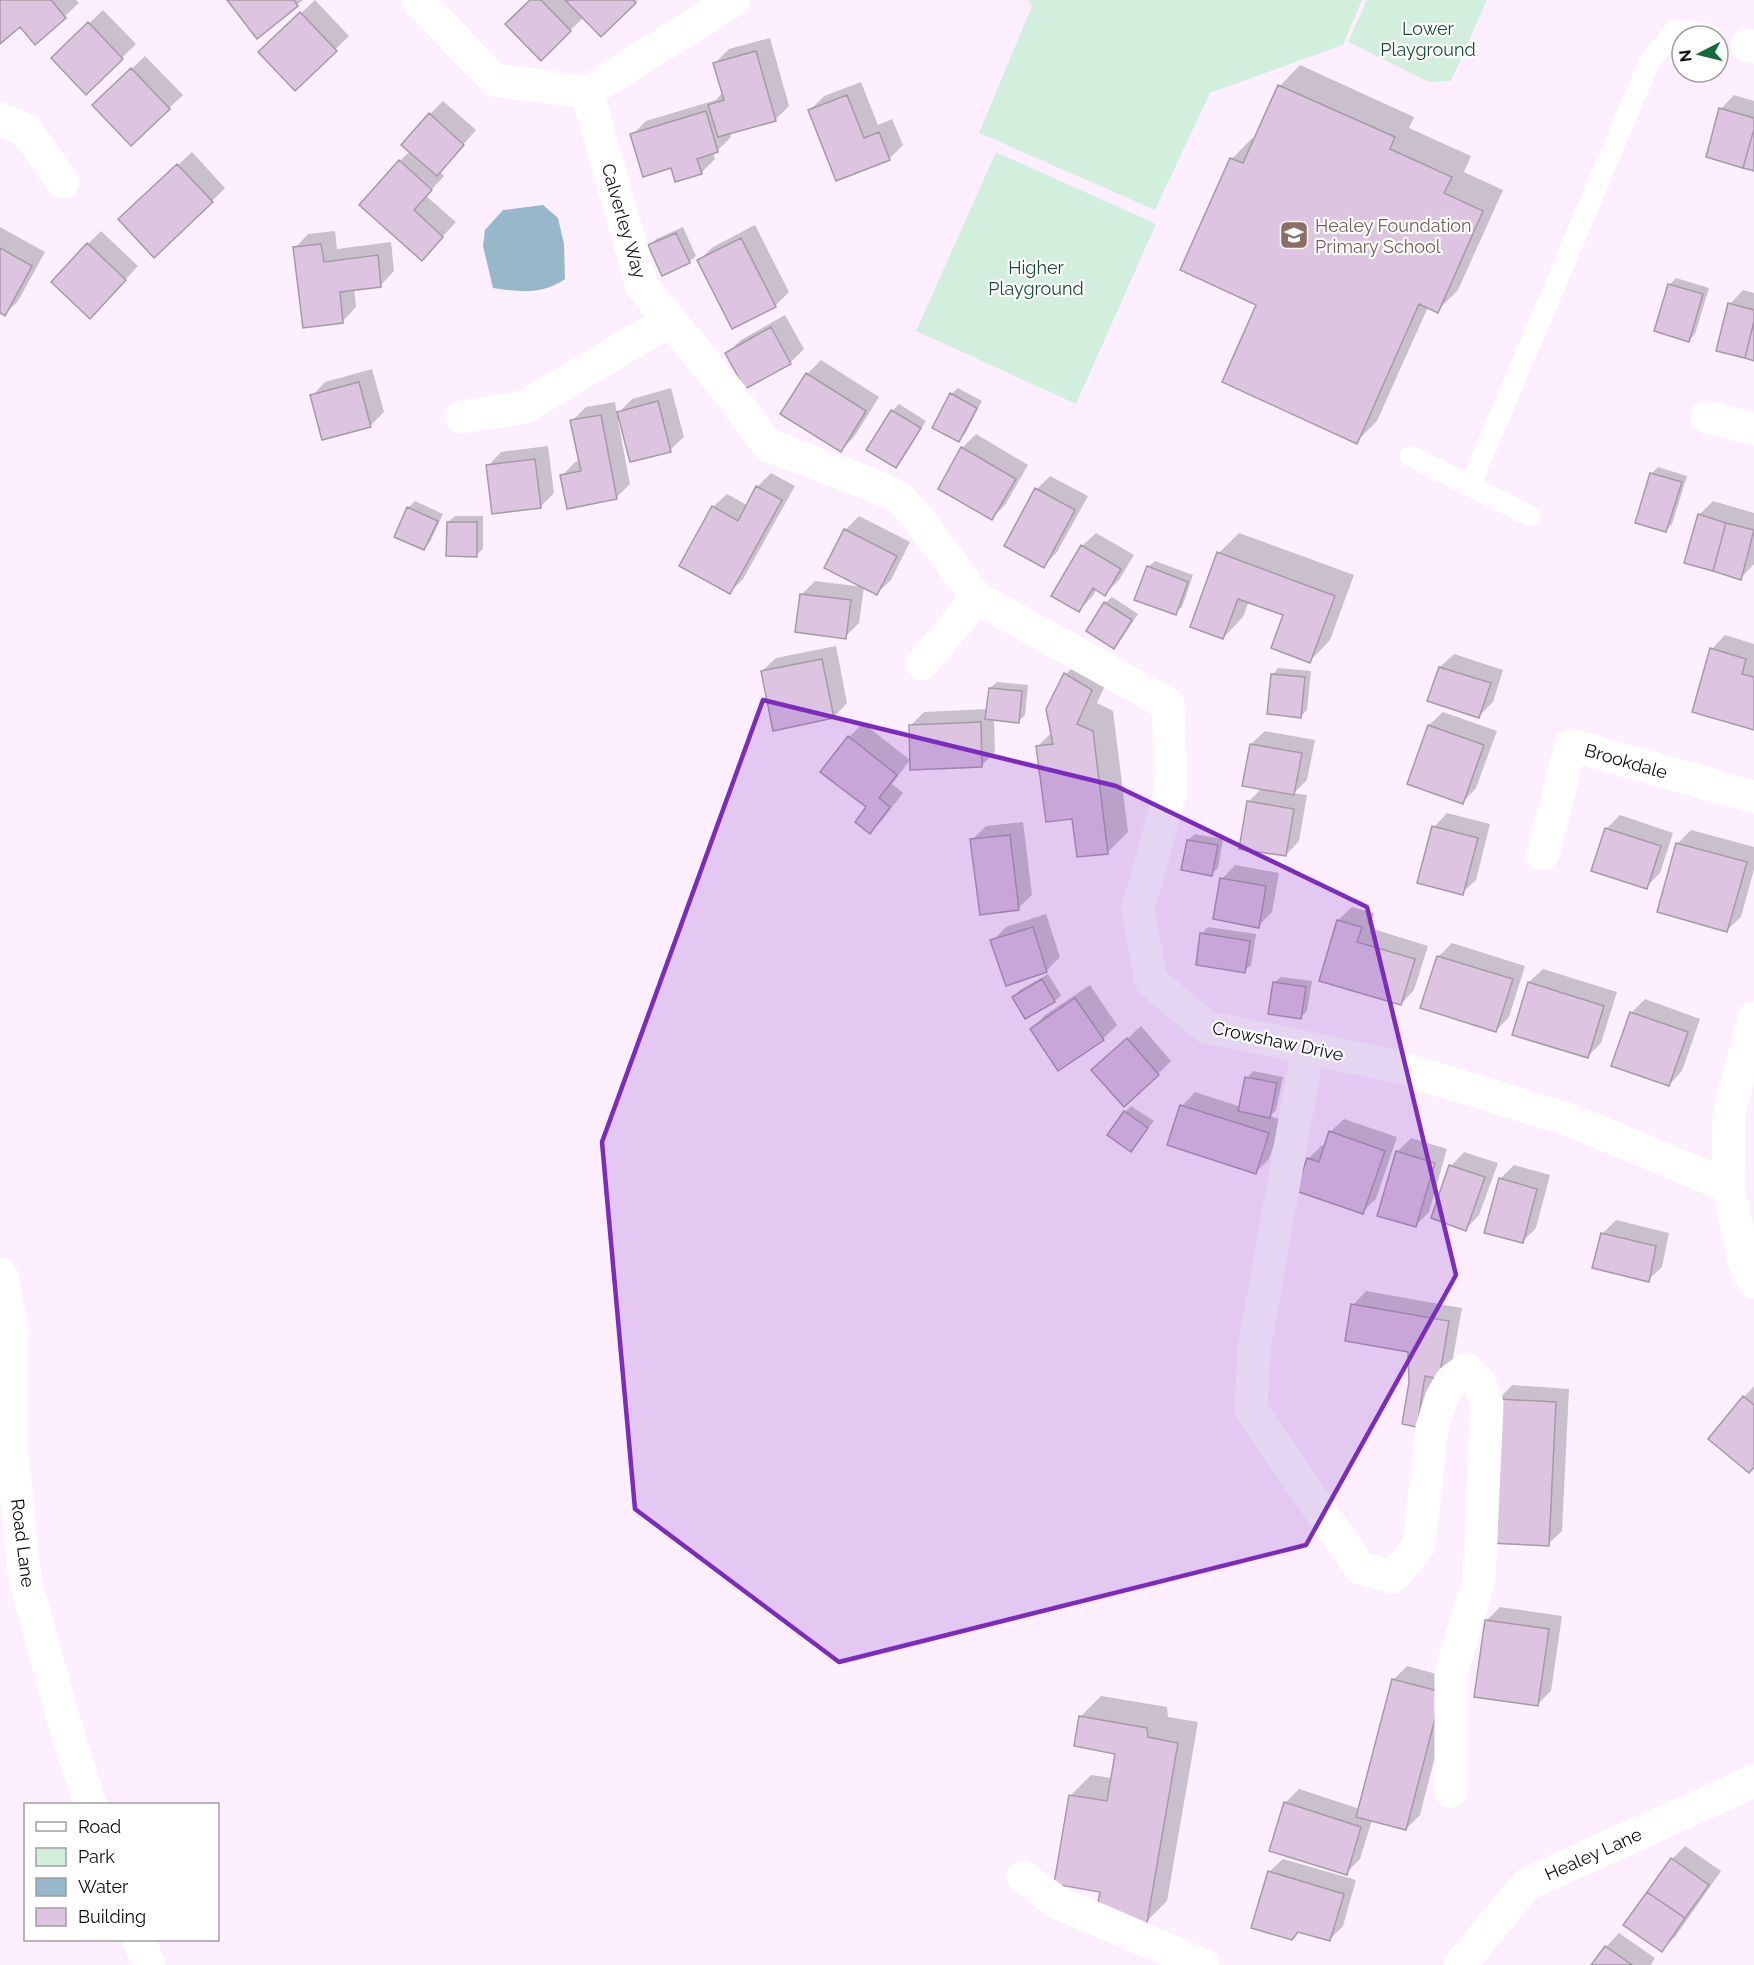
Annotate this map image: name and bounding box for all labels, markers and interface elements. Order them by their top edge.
park label: Lower Playground [1380,18,1476,60]
north arrow [1670,24,1730,84]
text: N [1675,49,1696,63]
street label: Calverley Way [598,161,650,281]
place label: Healey Foundation Primary School [1315,215,1472,257]
school or university icon: Healey Foundation Primary School [1278,219,1310,251]
park label: Higher Playground [988,257,1084,299]
street label: Brookdale [1582,739,1670,783]
street label: Crowshaw Drive [1211,1017,1346,1065]
street label: Road Lane [7,1497,39,1589]
legend [24,1803,219,1941]
text: Road [78,1816,121,1837]
street label: Healey Lane [1541,1823,1645,1885]
text: Park [78,1846,115,1867]
text: Water [78,1876,129,1897]
text: Building [78,1906,146,1927]

